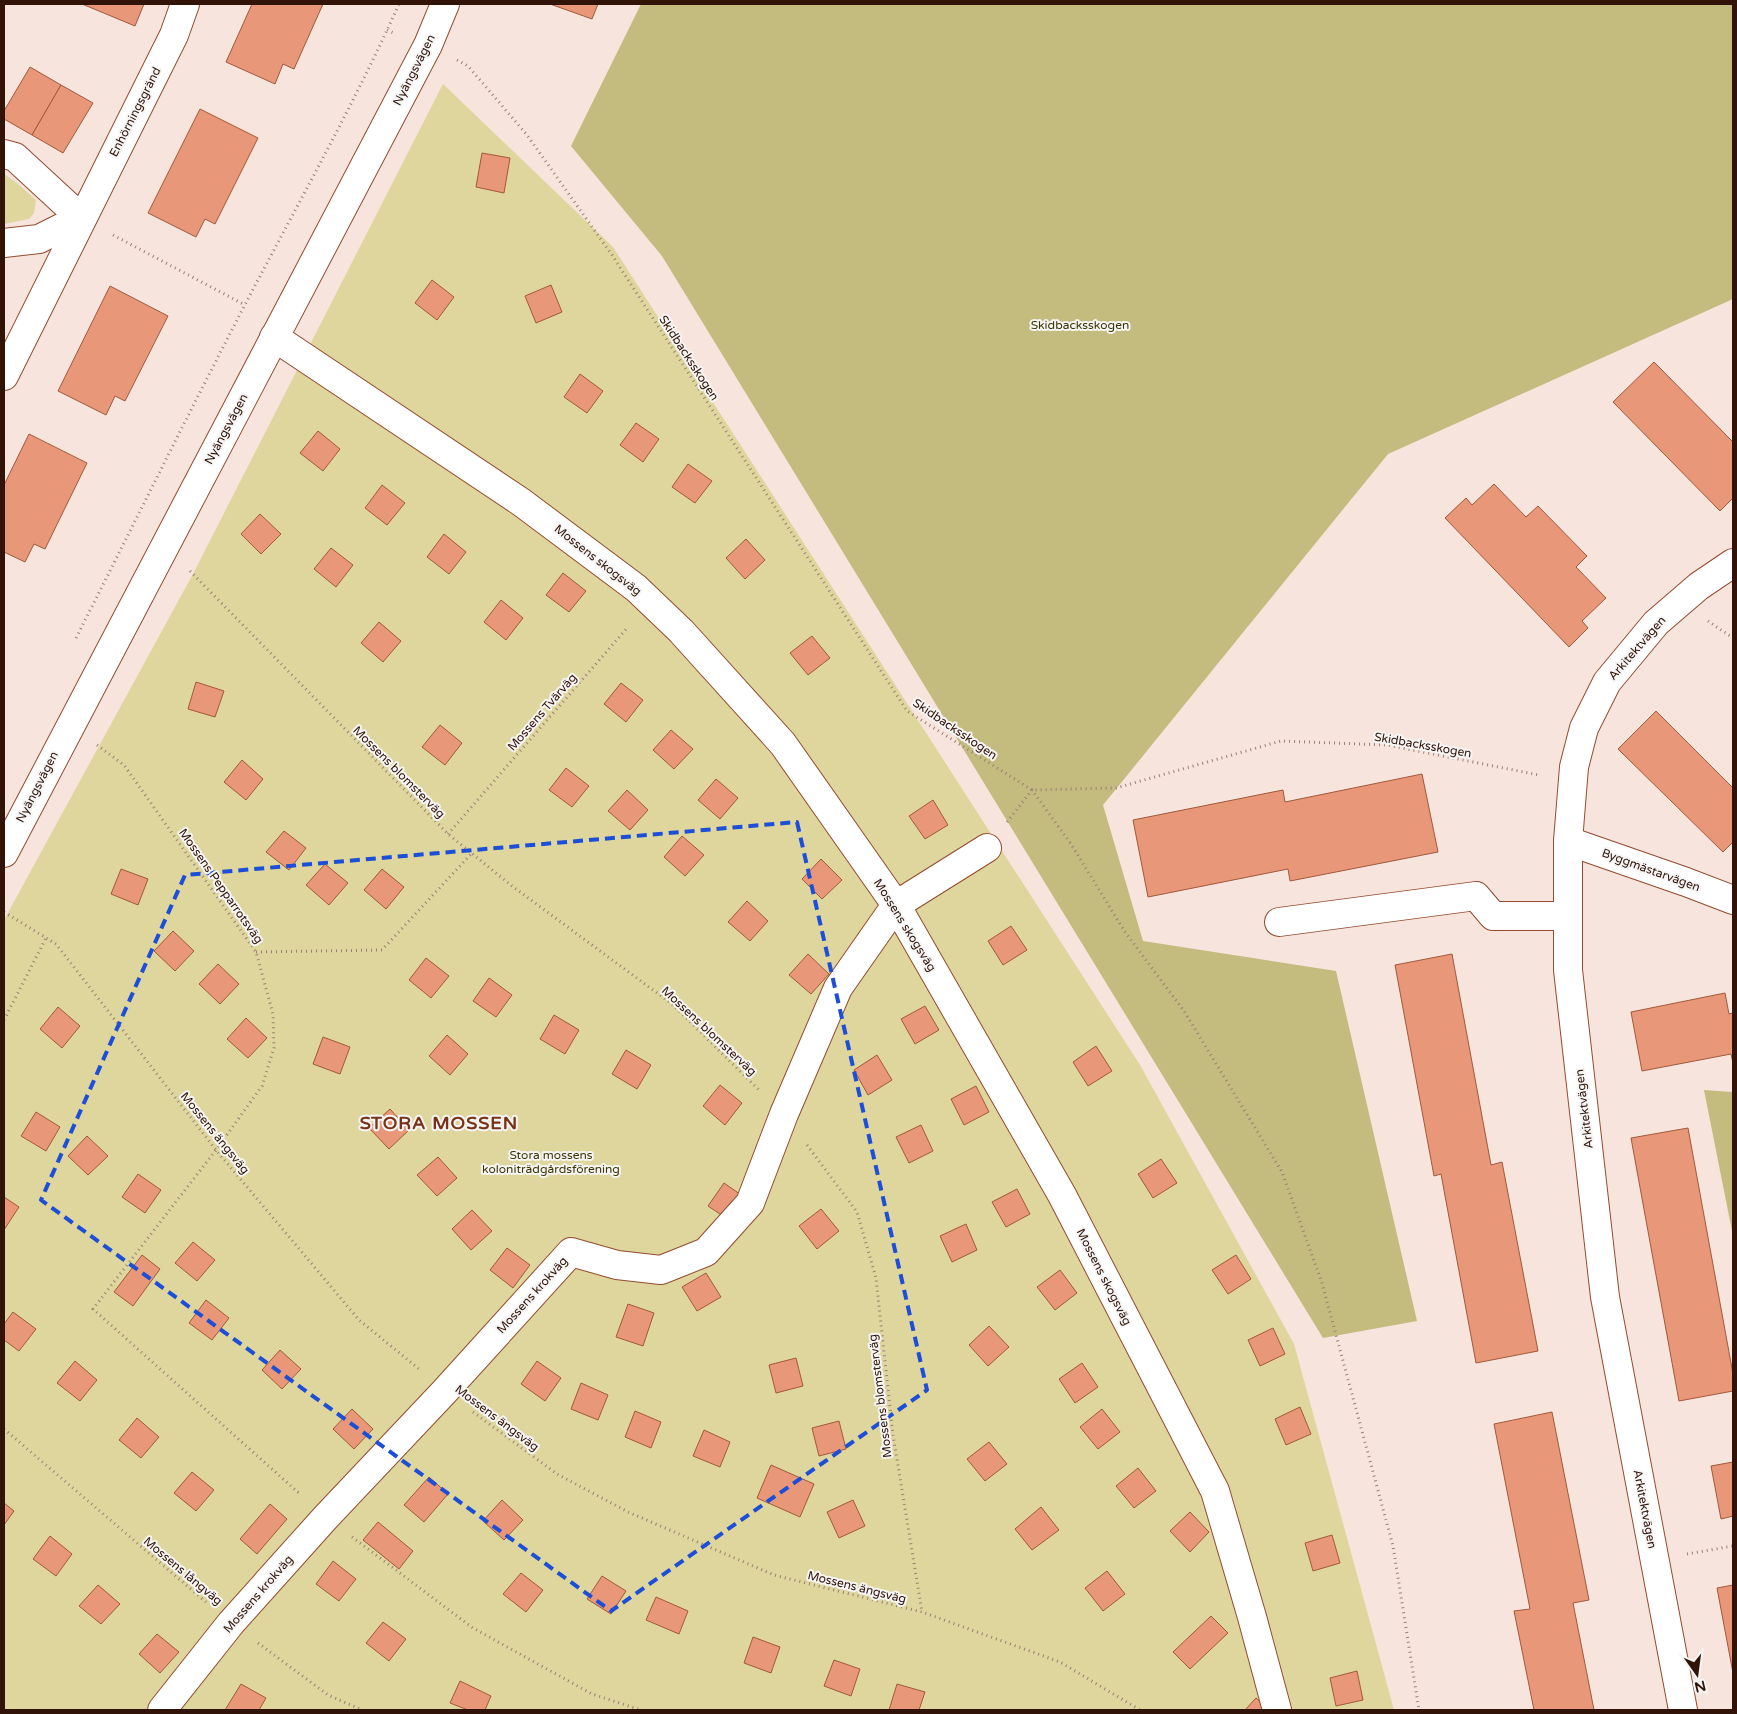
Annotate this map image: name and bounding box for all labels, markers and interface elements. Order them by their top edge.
street label: Nyängsvägen [390,32,438,108]
street label: Enhörningsgränd [106,65,164,159]
street label: Skidbacksskogen [656,313,722,403]
park label: Skidbacksskogen [1031,318,1129,332]
street label: Nyängsvägen [202,391,250,467]
street label: Mossens skogsväg [552,522,644,598]
street label: Arkitektvägen [1605,613,1669,683]
street label: Mossens Tvärväg [505,670,579,754]
street label: Skidbacksskogen [910,696,1000,762]
street label: Mossens blomsterväg [350,723,448,821]
street label: Skidbacksskogen [1373,730,1473,760]
street label: Nyängsvägen [13,749,61,825]
street label: Mossens Pepparrotsväg [176,826,266,946]
street label: Byggmästarvägen [1600,846,1702,894]
street label: Mossens skogsväg [871,876,939,974]
street label: Mossens blomsterväg [659,983,759,1079]
street label: Arkitektvägen [1572,1068,1596,1150]
street label: Mossens ängsväg [178,1089,252,1177]
district label: STORA MOSSEN [360,1112,518,1134]
park label: Stora mossens koloniträdgårdsförening [482,1148,620,1176]
street label: Mossens skogsväg [1074,1226,1134,1328]
street label: Mossens krokväg [494,1254,570,1336]
street label: Mossens blomsterväg [865,1333,895,1459]
street label: Mossens ängsväg [452,1382,542,1454]
street label: Arkitektvägen [1630,1468,1660,1550]
street label: Mossens långväg [141,1534,225,1608]
street label: Mossens krokväg [220,1552,296,1636]
street label: Mossens ängsväg [806,1568,908,1606]
north arrow [1672,1649,1722,1699]
text: N [1693,1677,1708,1696]

